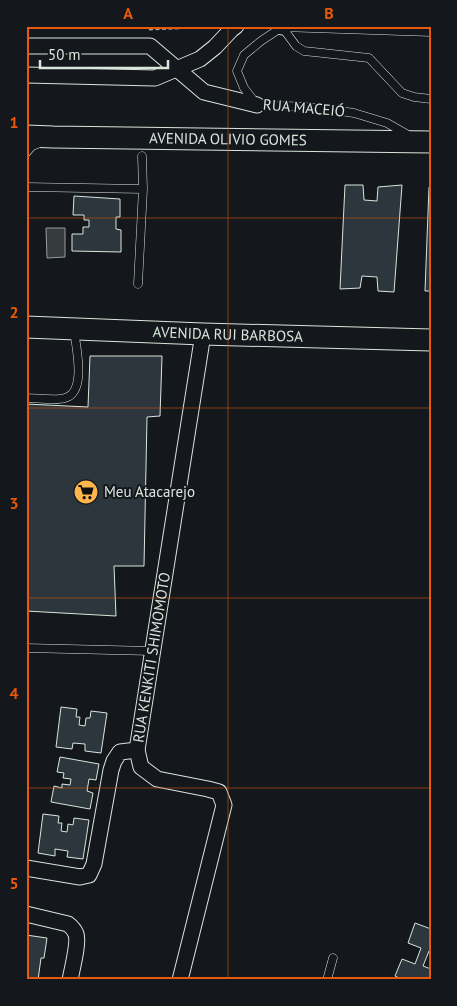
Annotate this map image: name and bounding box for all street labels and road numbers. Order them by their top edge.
street label: RUA MACEIÓ [262,94,346,121]
street label: AVENIDA OLIVIO GOMES [149,128,307,149]
street label: AVENIDA RUI BARBOSA [152,322,303,346]
street label: RUA KENKITI SHIMOMOTO [128,571,174,744]

